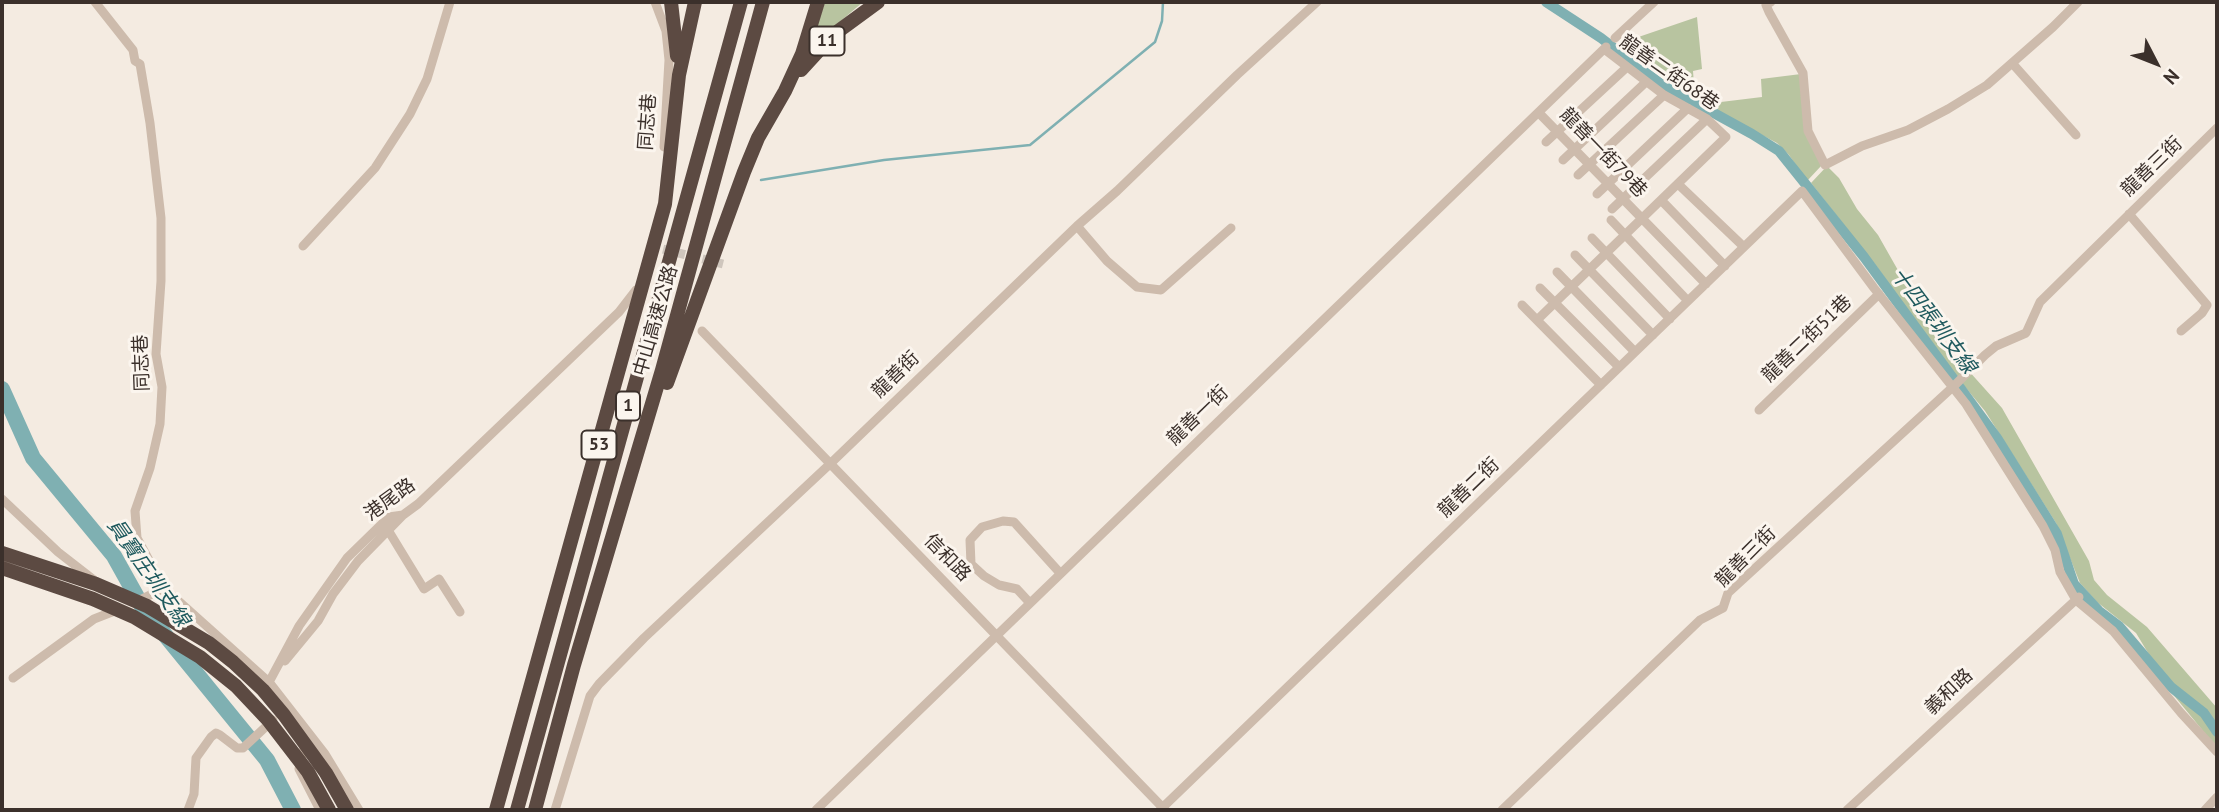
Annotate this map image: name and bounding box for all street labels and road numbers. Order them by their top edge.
road number: 11 [810,26,844,56]
street label: 龍善二街68巷 [1615,30,1723,116]
street label: 同志巷 [635,93,661,151]
street label: 龍善一街79巷 [1555,103,1651,203]
street label: 龍善三街 [2117,132,2187,202]
street label: 中山高速公路 [629,263,683,379]
street label: 龍善二街51巷 [1757,291,1857,387]
street label: 同志巷 [130,334,154,392]
street label: 龍善街 [868,347,924,403]
street label: 龍善一街 [1163,381,1233,451]
road number: 1 [616,392,640,420]
road number: 53 [582,430,616,460]
street label: 龍善二街 [1434,453,1504,523]
street label: 港尾路 [360,474,420,526]
street label: 龍善三街 [1711,522,1781,592]
street label: 信和路 [919,530,975,586]
street label: 義和路 [1920,664,1978,720]

